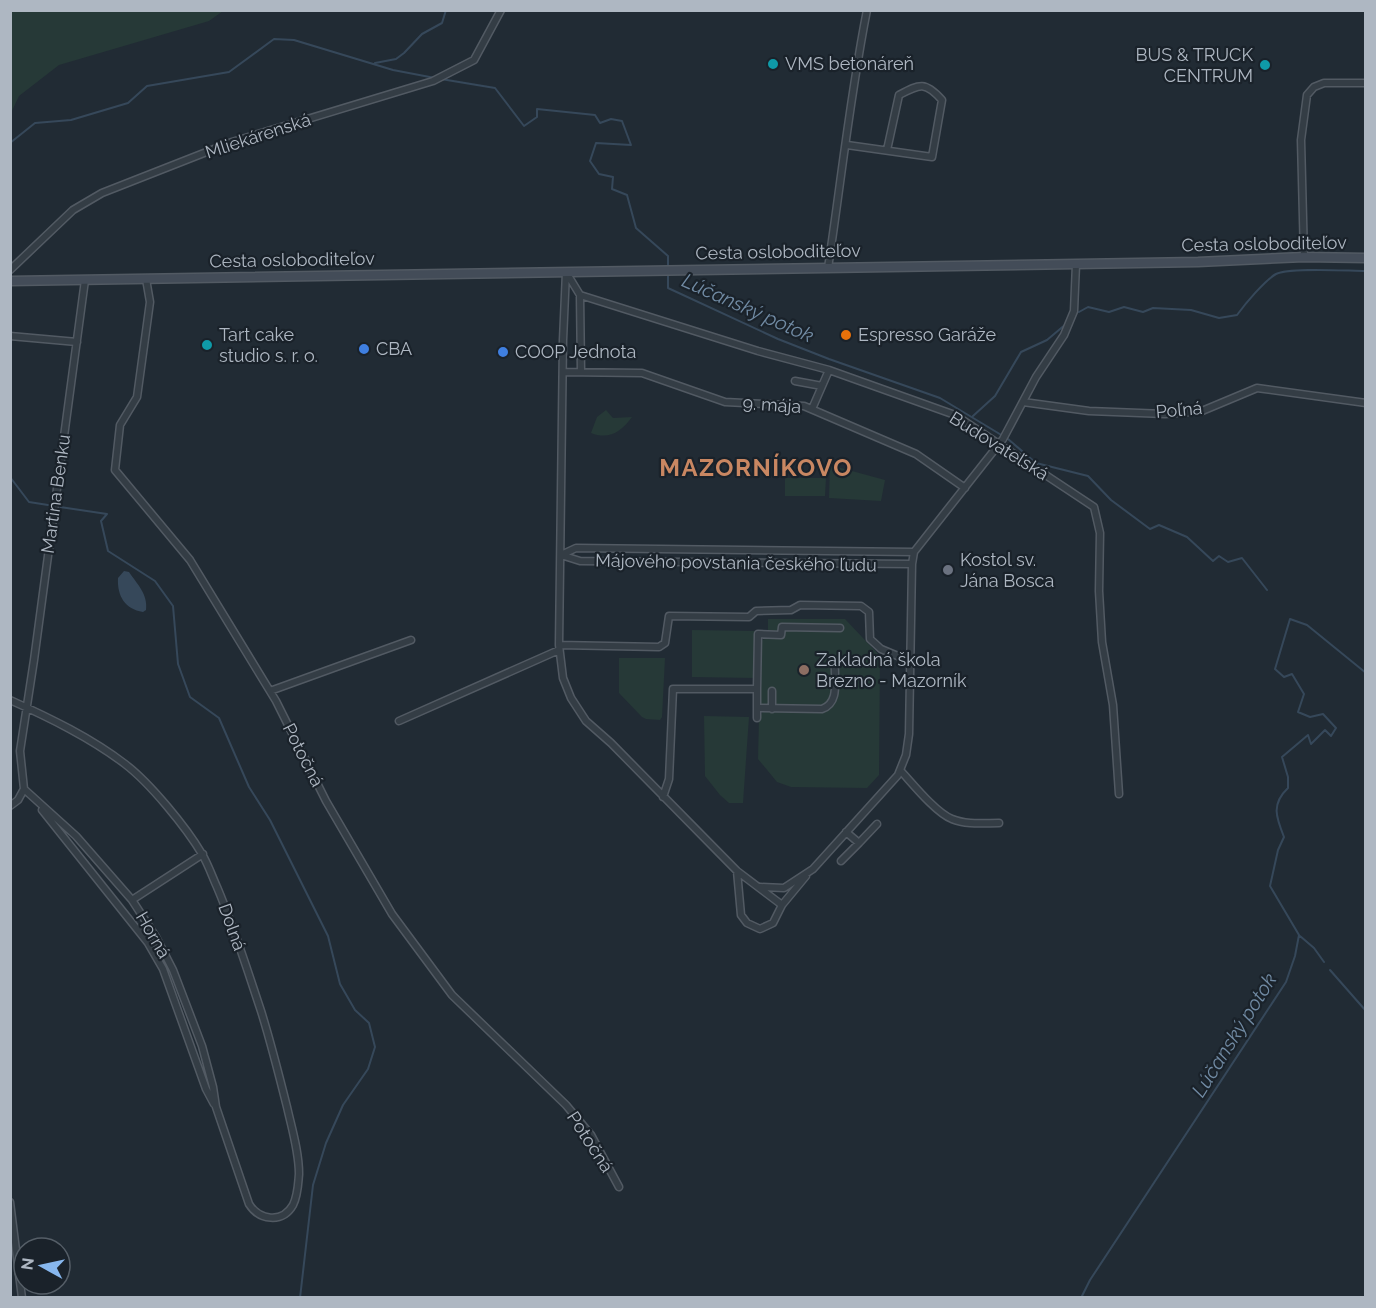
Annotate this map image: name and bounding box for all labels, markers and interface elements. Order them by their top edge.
place label: BUS & TRUCK CENTRUM [1136,44,1253,86]
place label: VMS betonáreň [785,53,914,74]
marker: VMS betonáreň [766,57,780,71]
marker: BUS & TRUCK CENTRUM [1258,58,1272,72]
street label: Mliekárenská [202,109,313,162]
street label: Cesta osloboditeľov [1181,232,1347,255]
street label: Cesta osloboditeľov [695,240,861,263]
street label: Cesta osloboditeľov [209,248,375,271]
water label: Lúčanský potok [678,268,818,348]
place label: Tart cake studio s. r. o. [219,324,318,366]
place label: Espresso Garáže [858,324,996,345]
marker: Espresso Garáže [839,328,853,342]
marker: Tart cake studio s. r. o. [200,338,214,352]
place label: CBA [376,338,412,359]
place label: COOP Jednota [515,341,636,362]
marker: CBA [357,342,371,356]
marker: COOP Jednota [496,345,510,359]
street label: 9. mája [742,392,802,417]
street label: Poľná [1155,397,1203,422]
street label: Budovateľská [946,407,1053,484]
street label: Martina Benku [37,433,74,555]
district label: MAZORNÍKOVO [659,453,853,482]
place label: Kostol sv. Jána Bosca [960,549,1054,591]
street label: Májového povstania českého ľudu [595,550,877,575]
marker: Kostol sv. Jána Bosca [941,563,955,577]
place label: Zakladná škola Brezno - Mazorník [816,649,967,691]
marker: Zakladná škola Brezno - Mazorník [797,663,811,677]
street label: Potočná [279,720,328,790]
street label: Dolná [214,900,251,953]
street label: Horná [132,908,175,962]
water label: Lúčanský potok [1186,968,1282,1101]
street label: Potočná [563,1107,618,1176]
north arrow [12,1236,72,1296]
text: N [17,1257,38,1271]

